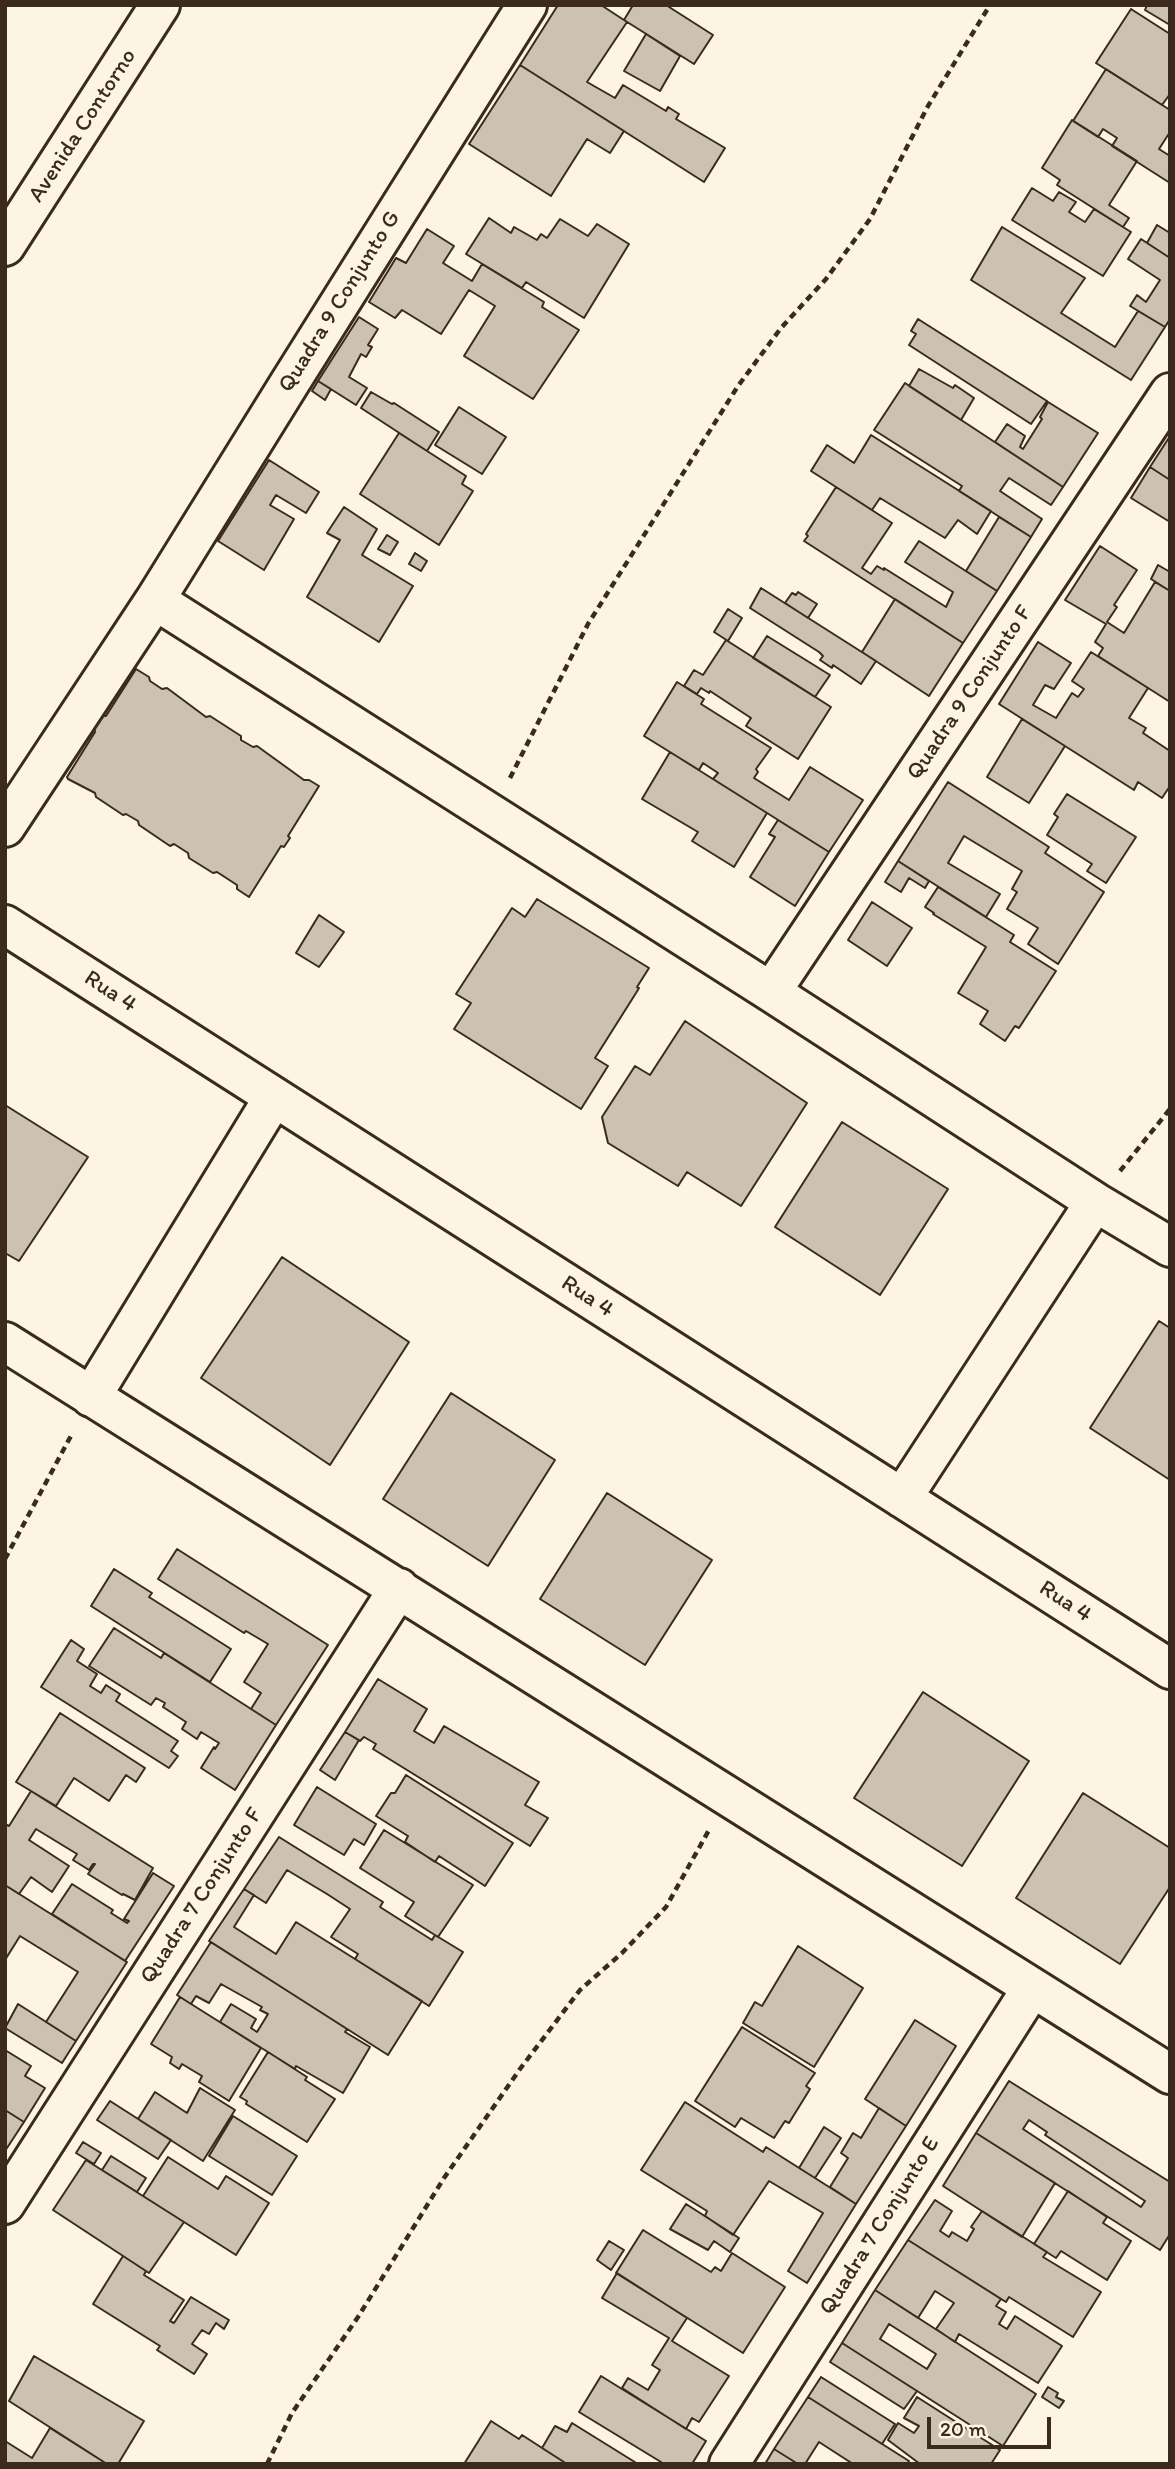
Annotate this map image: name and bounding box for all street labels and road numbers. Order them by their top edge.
street label: Avenida Contorno [23,44,143,208]
street label: Quadra 9 Conjunto G [273,206,407,398]
street label: Quadra 9 Conjunto F [901,600,1039,786]
street label: Rua 4 [79,965,141,1019]
street label: Rua 4 [556,1270,618,1324]
street label: Rua 4 [1034,1575,1096,1629]
street label: Quadra 7 Conjunto F [135,1803,269,1989]
street label: Quadra 7 Conjunto E [814,2132,946,2320]

